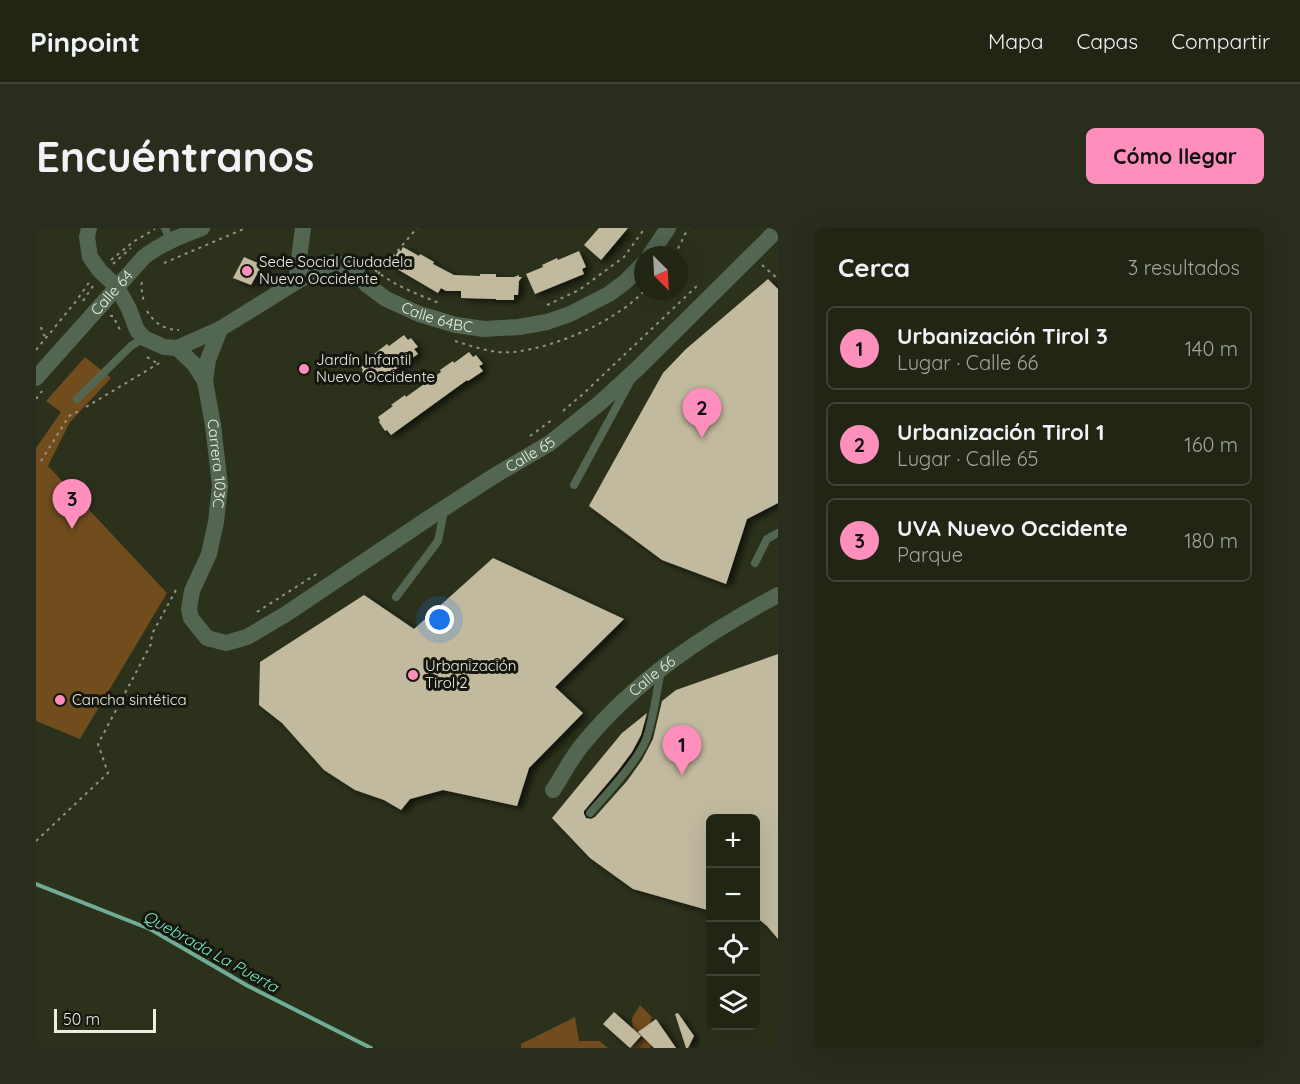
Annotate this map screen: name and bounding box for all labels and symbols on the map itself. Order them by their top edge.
north arrow [634,246,688,300]
place label: Sede Social Ciudadela Nuevo Occidente [259,252,413,288]
marker: Sede Social Ciudadela Nuevo Occidente [240,264,254,278]
street label: Calle 64 [86,266,137,319]
street label: Calle 64BC [398,297,474,336]
place label: Jardín Infantil Nuevo Occidente [316,350,435,386]
marker: Jardín Infantil Nuevo Occidente [297,362,311,376]
pin: 2 [682,388,722,438]
street label: Carrera 103C [203,417,230,509]
street label: Calle 65 [502,432,559,476]
pin: 3 [52,480,92,529]
your location [425,605,454,634]
street label: Calle 66 [625,651,679,700]
place label: Urbanización Tirol 2 [425,656,517,692]
marker: Urbanización Tirol 2 [406,668,420,682]
place label: Cancha sintética [72,690,187,709]
marker: Cancha sintética [53,693,67,707]
pin: 1 [662,726,702,775]
water label: Quebrada La Puerta [140,906,283,997]
scale bar [54,1006,156,1034]

